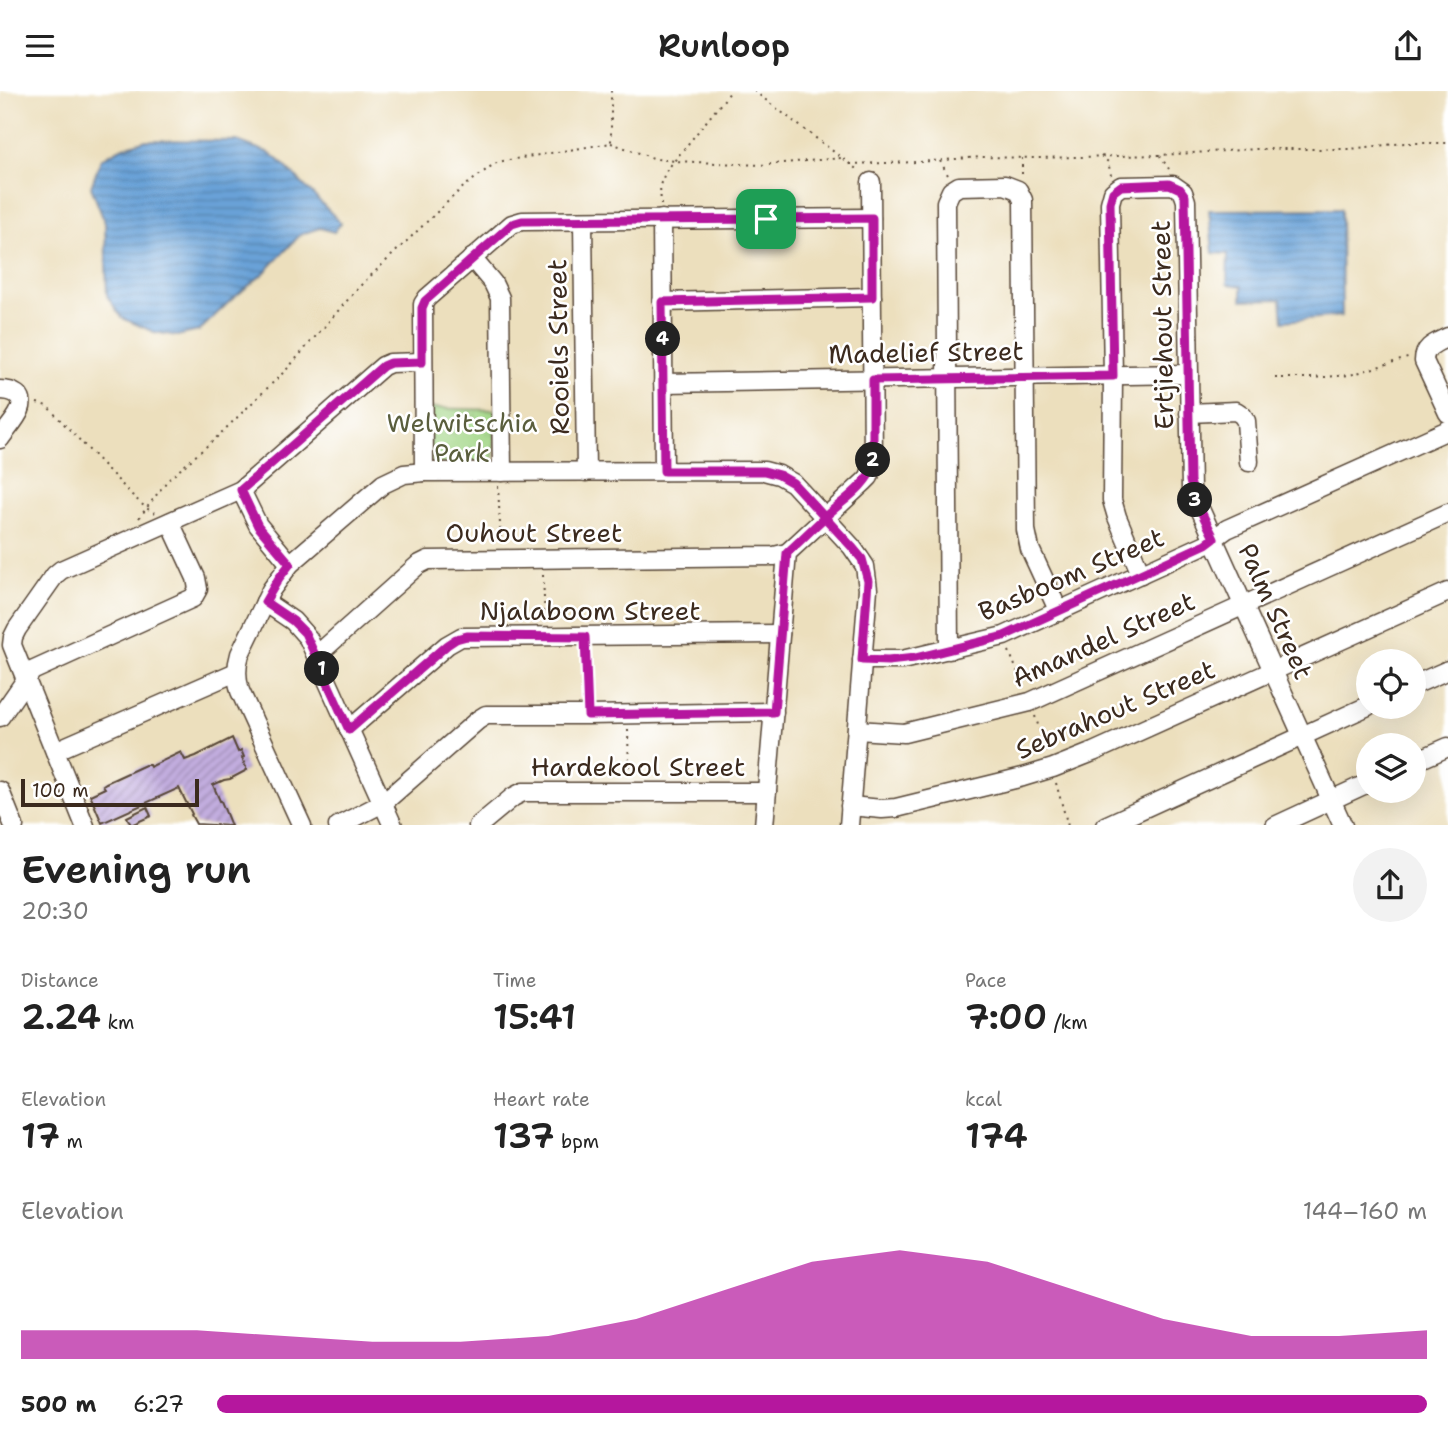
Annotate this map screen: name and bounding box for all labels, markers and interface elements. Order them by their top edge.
text: Runloop [658,24,790,67]
icon: menu [21,27,59,65]
icon: share [1389,27,1427,65]
pin [736,189,796,249]
icon: arrive [747,200,785,238]
street label: Ertjiehout Street [1143,220,1181,430]
street label: Rooiels Street [539,259,577,435]
pin: 4 [646,321,680,357]
text: 4 [656,326,669,351]
street label: Madelief Street [828,333,1024,371]
park label: Welwitschia Park [387,405,537,470]
pin: 2 [856,443,890,477]
text: 2 [866,447,879,472]
pin: 3 [1178,483,1212,517]
text: 3 [1188,487,1201,512]
street label: Ouhout Street [446,515,622,550]
street label: Basboom Street [973,519,1169,629]
street label: Palm Street [1230,537,1322,685]
street label: Amandel Street [1006,583,1200,695]
street label: Njalaboom Street [479,593,701,628]
map controls [1356,649,1426,803]
button: locate [1356,649,1426,719]
pin: 1 [304,651,340,687]
street label: Sebrahout Street [1010,651,1220,767]
text: 1 [317,656,326,681]
button: layers [1356,733,1426,803]
street label: Hardekool Street [531,749,745,784]
scale bar [21,776,200,808]
text: 100 m [32,778,89,803]
text: Evening run [21,844,251,895]
button: share [1353,848,1427,922]
text: 20:30 [21,896,89,926]
text: Distance [21,968,99,993]
text: Time [493,968,537,993]
text: Pace [965,968,1007,993]
text: 2.24 [21,993,101,1040]
text: 15:41 [493,993,576,1040]
text: 7:00 [965,993,1047,1040]
text: km [101,1010,134,1035]
text: /km [1047,1010,1088,1035]
text: Elevation [21,1087,106,1112]
text: Heart rate [493,1087,590,1112]
text: kcal [965,1087,1002,1112]
text: 17 [21,1112,60,1159]
text: 137 [493,1112,554,1159]
text: 174 [965,1112,1028,1159]
text: m [60,1129,83,1154]
text: bpm [554,1129,599,1154]
text: Elevation [21,1196,124,1226]
text: 144–160 m [1303,1196,1427,1226]
text: 500 m [21,1389,96,1419]
text: 6:27 [133,1389,184,1419]

